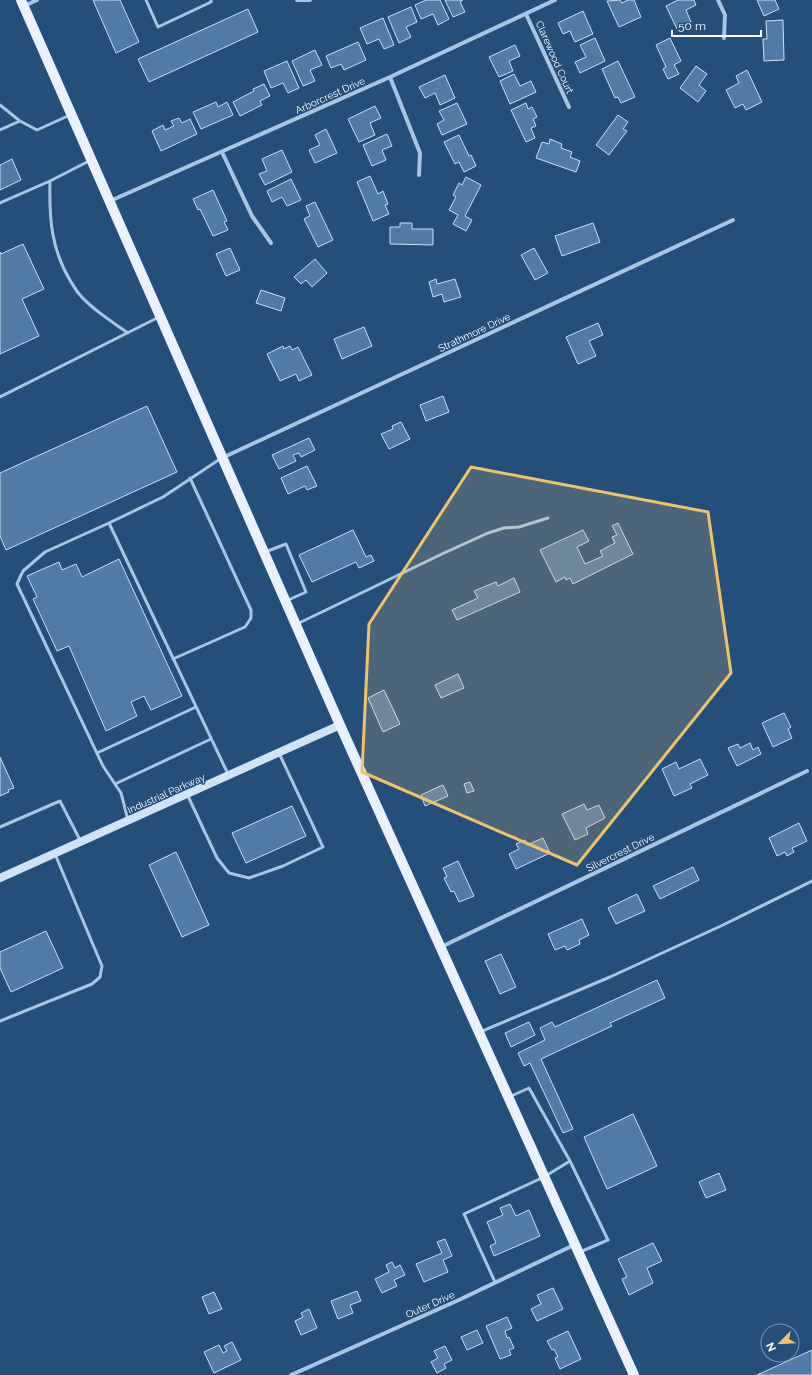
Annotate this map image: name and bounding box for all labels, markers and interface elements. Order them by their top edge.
scale bar [672,12,761,38]
street label: Clarewood Court [534,19,576,96]
text: 50 m [678,19,706,33]
street label: Arborcrest Drive [294,75,367,116]
street label: Strathmore Drive [436,311,512,354]
street label: Industrial Parkway [126,771,207,816]
street label: Silvercrest Drive [584,831,656,874]
street label: Outer Drive [404,1289,456,1320]
north arrow [760,1323,800,1363]
text: N [764,1340,779,1353]

